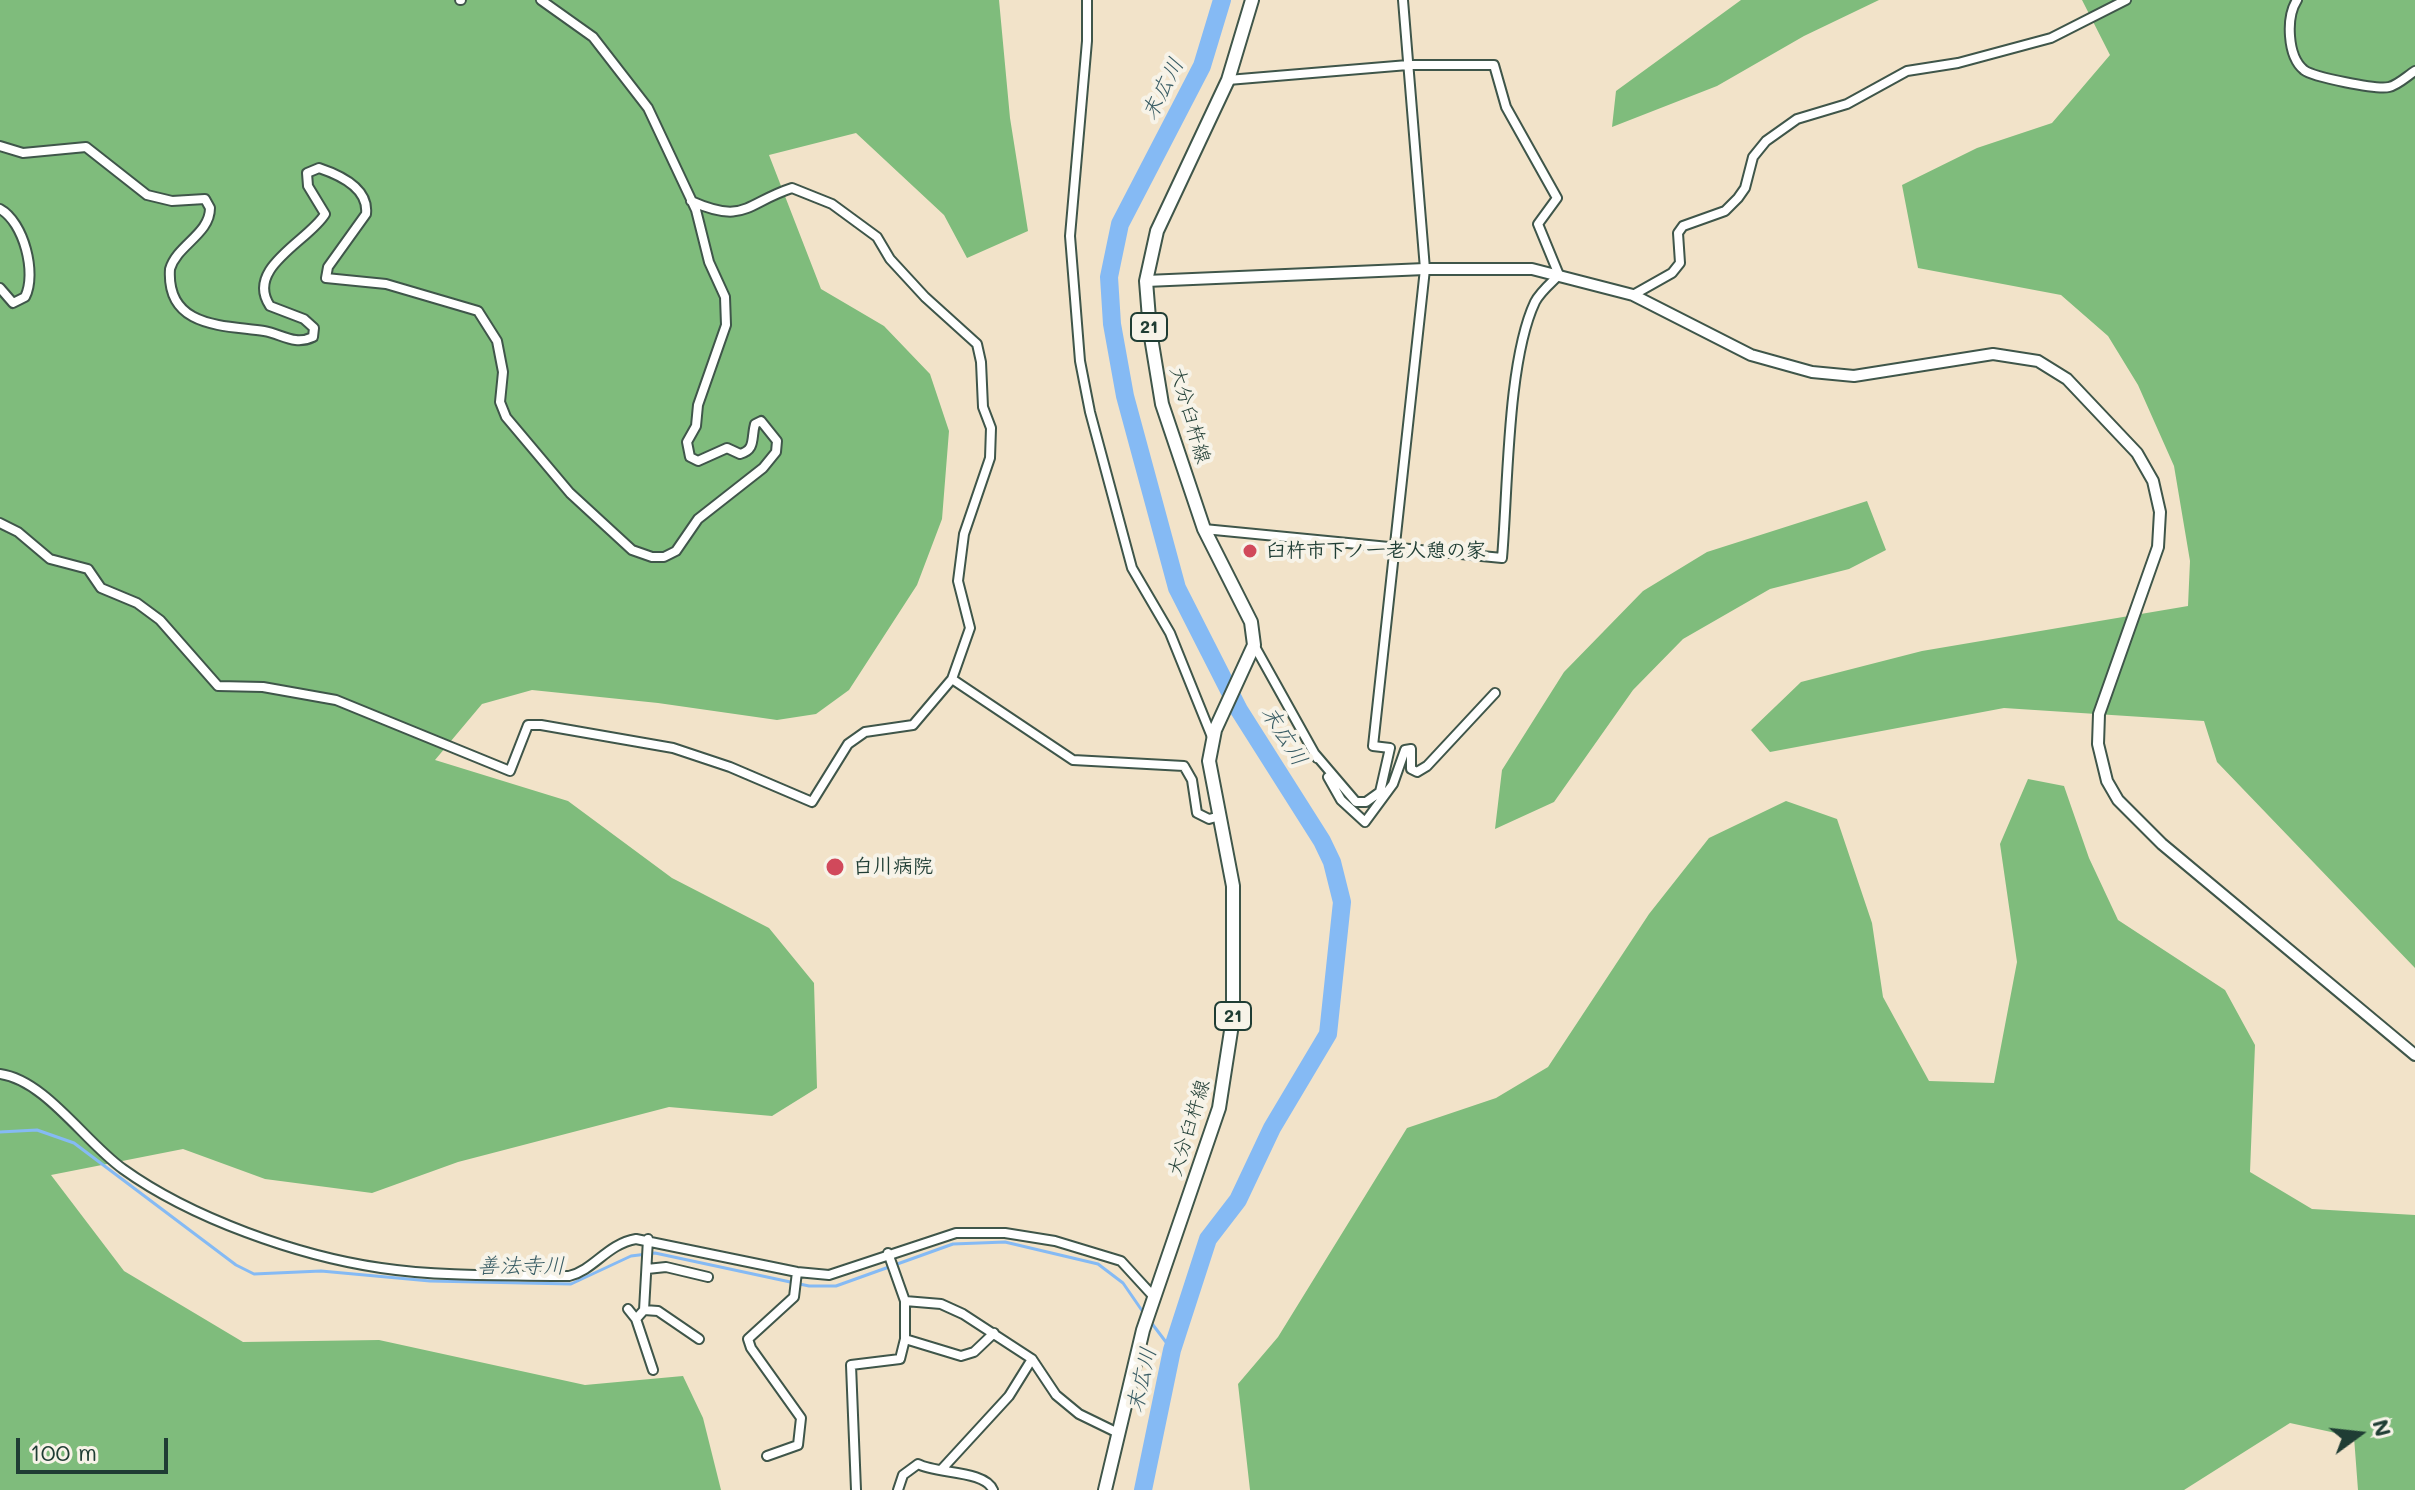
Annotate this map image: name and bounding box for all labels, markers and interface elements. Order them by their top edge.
water label: 末広川 [1136,54,1190,124]
road number: 21 [1131,313,1167,341]
street label: 大分臼杵線 [1165,364,1215,466]
place label: 臼杵市下ノ一老人憩の家 [1266,539,1486,563]
marker: 臼杵市下ノ一老人憩の家 [1241,542,1259,560]
water label: 末広川 [1255,701,1313,771]
place label: 白川病院 [853,855,933,879]
marker: 白川病院 [824,856,846,878]
road number: 21 [1215,1002,1251,1030]
street label: 大分臼杵線 [1163,1077,1215,1179]
water label: 善法寺川 [477,1253,565,1279]
water label: 末広川 [1122,1345,1162,1415]
north arrow [2319,1394,2399,1474]
text: N [2366,1416,2399,1439]
scale bar [20,1422,172,1472]
text: 100 m [30,1436,97,1467]

